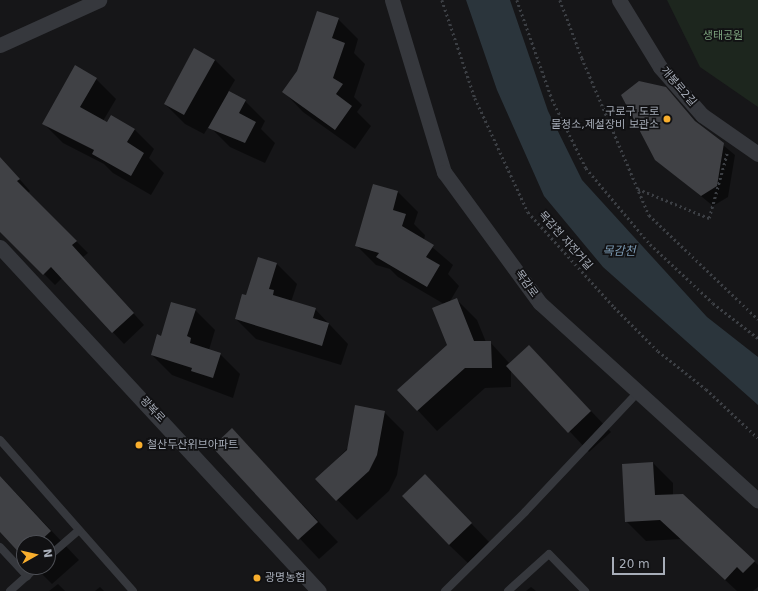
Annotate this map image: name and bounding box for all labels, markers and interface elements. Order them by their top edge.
park label: 생태공원 [703,29,743,43]
street label: 개봉로2길 [657,65,699,109]
place label: 구로구 도로 물청소,제설장비 보관소 [551,106,659,132]
marker: 구로구 도로 물청소,제설장비 보관소 [662,114,672,124]
street label: 목감천 자전거길 [535,209,595,273]
water label: 목감천 [602,245,636,259]
street label: 목감로 [512,268,540,300]
street label: 광복로 [137,394,167,426]
place label: 철산두산위브아파트 [147,438,238,452]
marker: 철산두산위브아파트 [134,440,144,450]
north arrow [16,535,56,575]
text: N [40,548,54,559]
scale bar [614,549,667,575]
text: 20 m [619,557,650,571]
place label: 광명농협 [265,571,305,585]
marker: 광명농협 [252,573,262,583]

